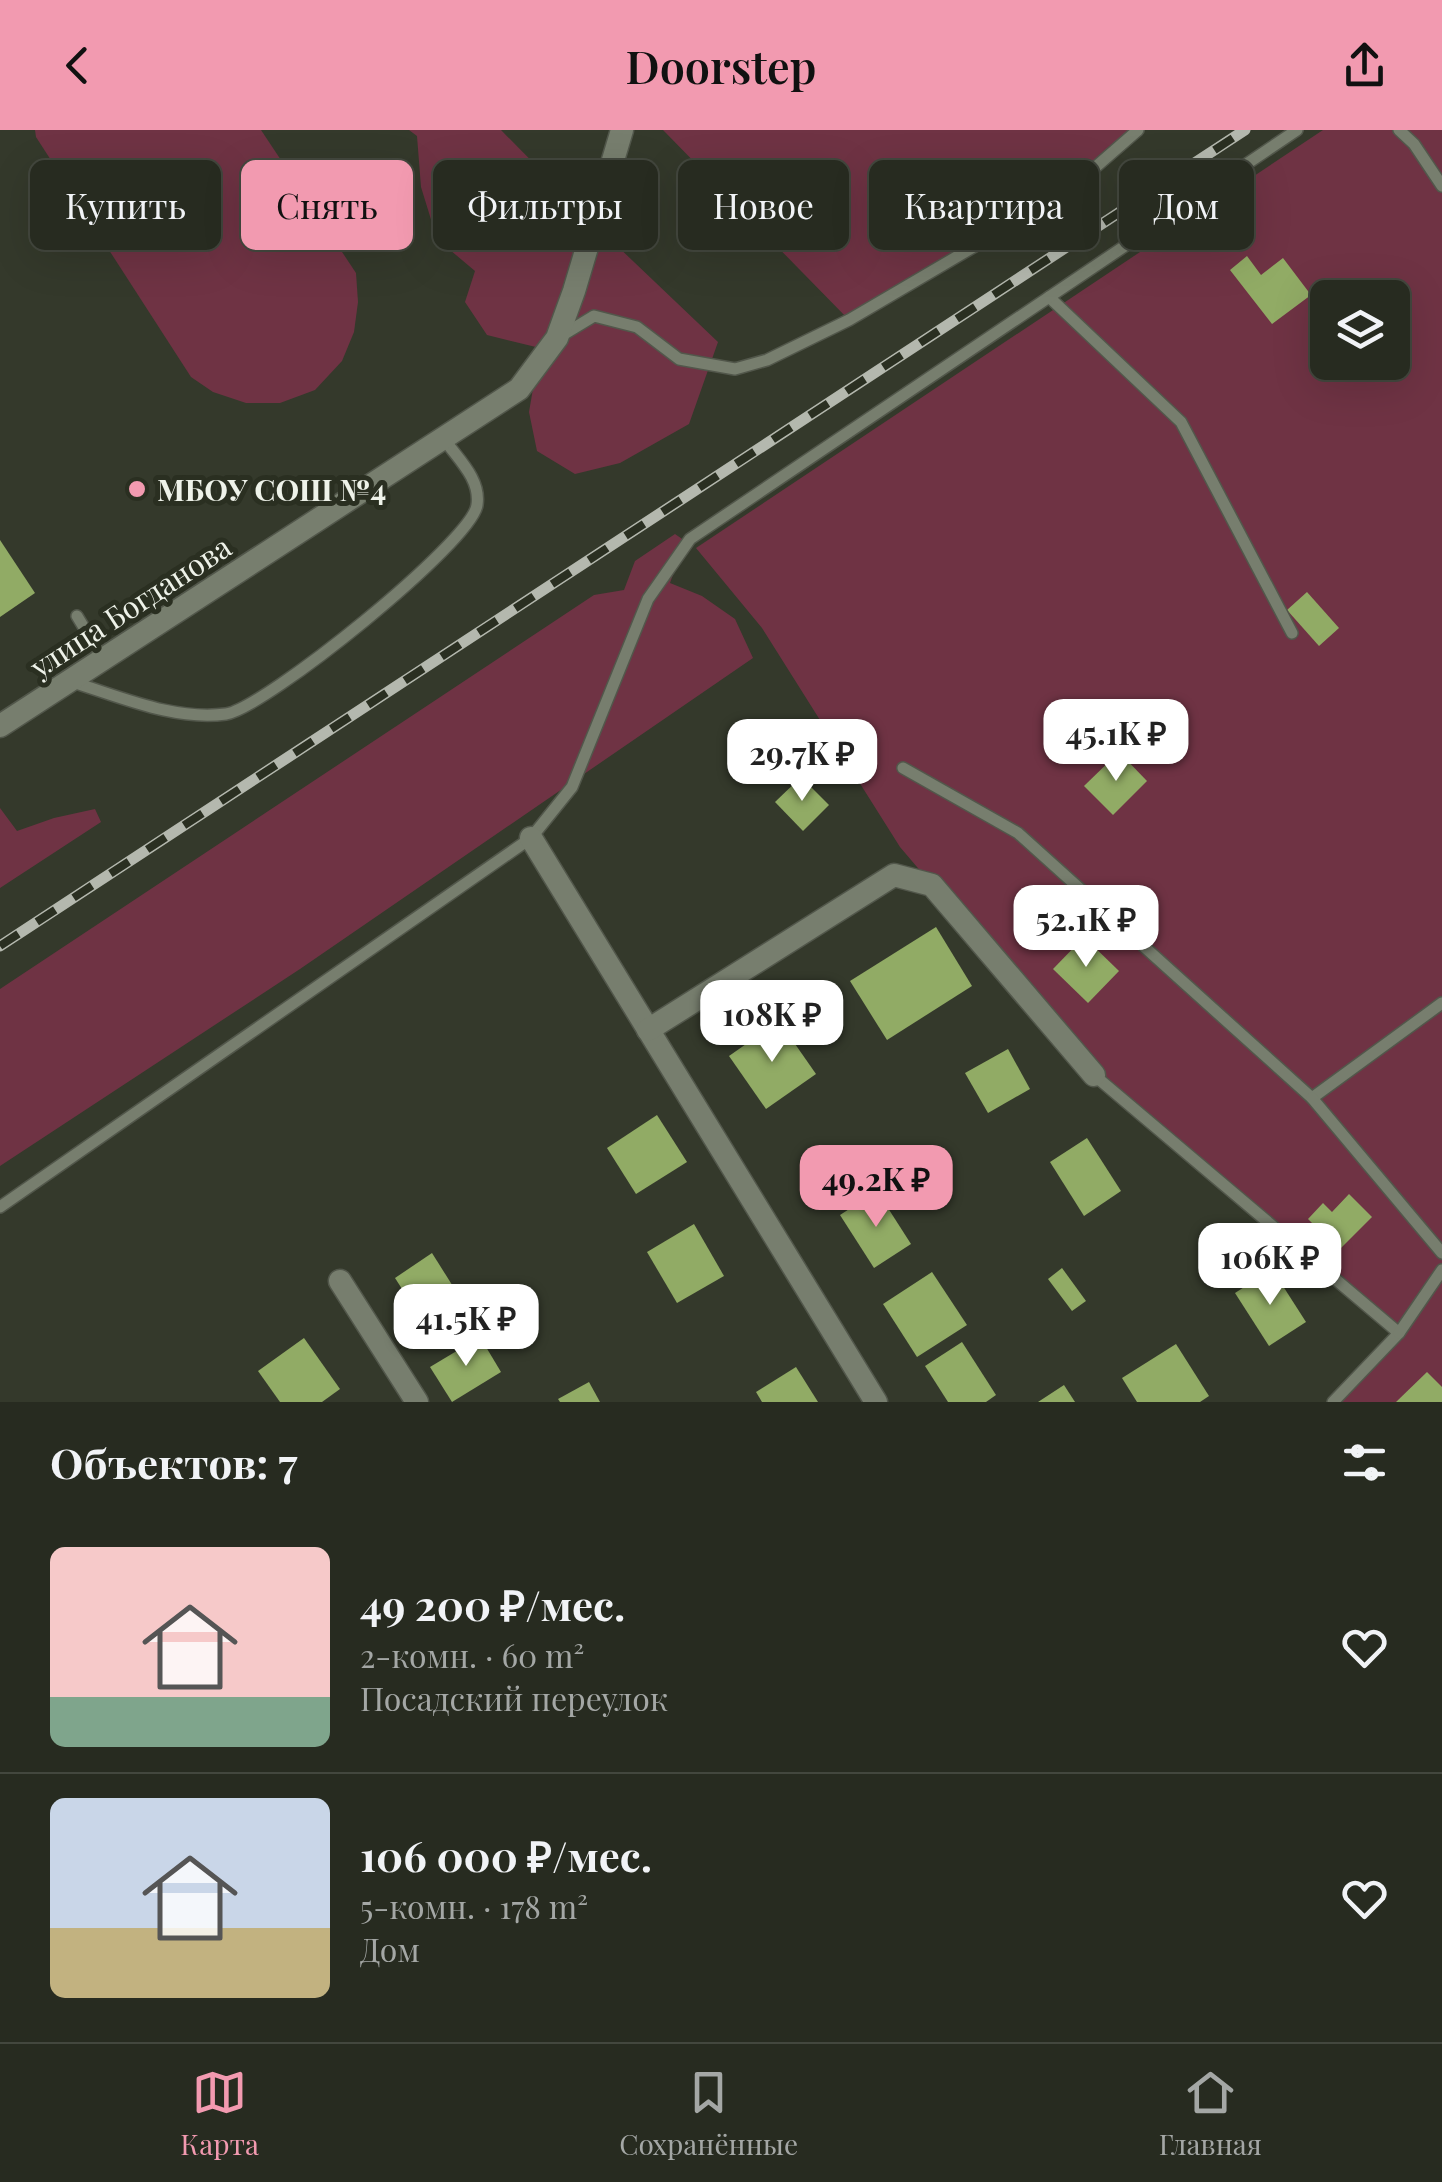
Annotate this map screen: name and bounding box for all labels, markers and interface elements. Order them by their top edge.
text: Doorstep [626,35,816,95]
icon: back [50,38,105,93]
icon: share [1337,38,1392,93]
chip: Купить [30,160,221,250]
chip: Снять [241,160,413,250]
chip: Фильтры [433,160,658,250]
chip: Новое [678,160,849,250]
chip: Квартира [869,160,1099,250]
chip: Дом [1119,160,1254,250]
map controls [1310,280,1410,380]
button: layers [1310,280,1410,380]
place label: МБОУ СОШ №4 [157,469,386,509]
marker: МБОУ СОШ №4 [126,478,148,500]
street label: улица Богданова [21,526,238,686]
pin: 45.1K ₽ [1024,699,1208,784]
text: 45.1K ₽ [1065,710,1167,753]
pin: 29.7K ₽ [710,719,894,804]
text: 29.7K ₽ [749,730,855,773]
pin: 52.1K ₽ [994,885,1178,970]
text: 52.1K ₽ [1036,896,1136,939]
pin: 108K ₽ [691,980,853,1065]
text: 108K ₽ [722,991,822,1034]
pin: 49.2K ₽ [784,1145,968,1230]
text: 49.2K ₽ [822,1156,930,1199]
pin: 106K ₽ [1189,1223,1351,1308]
text: 106K ₽ [1220,1234,1320,1277]
pin: 41.5K ₽ [374,1284,558,1369]
text: 41.5K ₽ [416,1295,516,1338]
text: Объектов: 7 [50,1434,297,1490]
icon: filters [1337,1435,1392,1490]
text: 49 200 ₽/мес. [360,1576,625,1632]
icon: home [130,1587,250,1707]
icon: heart [1337,1620,1392,1675]
text: 2-комн. · 60 m² [360,1633,584,1676]
text: Посадский переулок [360,1676,668,1719]
text: 106 000 ₽/мес. [360,1827,652,1883]
icon: home [130,1838,250,1958]
icon: heart [1337,1871,1392,1926]
text: 5-комн. · 178 m² [360,1884,588,1927]
text: Дом [360,1927,420,1970]
tab: Карта [180,2065,259,2162]
tab: Сохранённые [619,2065,798,2162]
tab: Главная [1159,2065,1262,2162]

